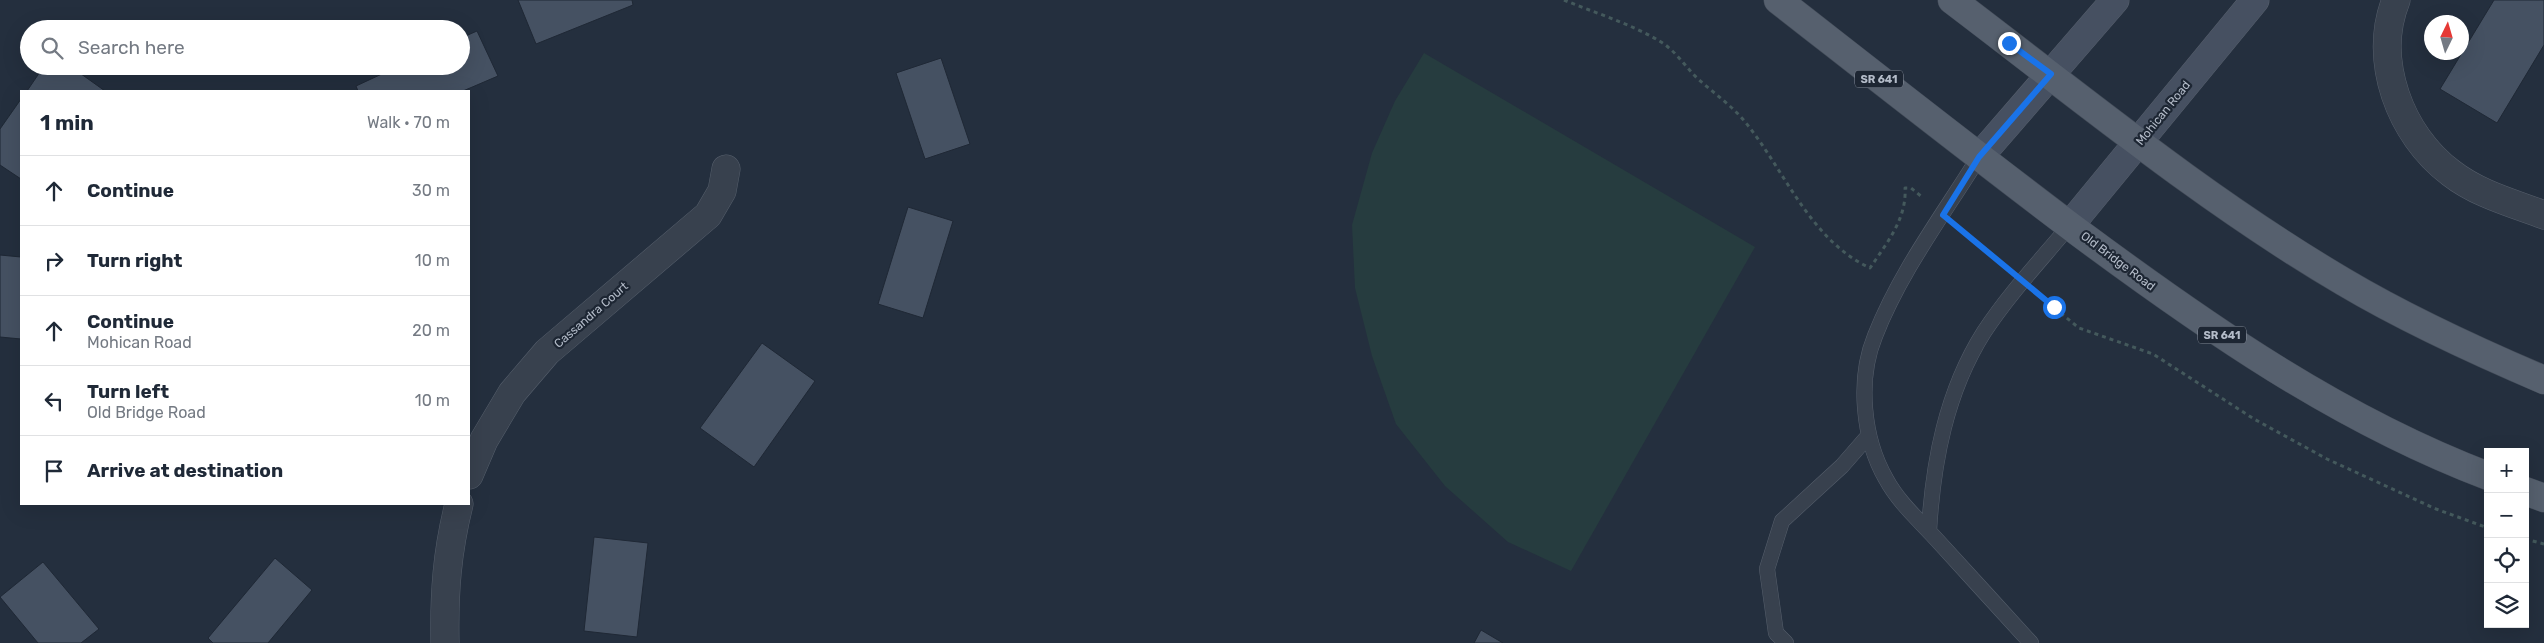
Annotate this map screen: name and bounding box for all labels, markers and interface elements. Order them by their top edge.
north arrow [2424,15,2469,60]
search box [20,20,470,75]
route end [1998,32,2021,55]
icon: search [38,34,66,62]
text: Search here [78,36,185,59]
road number: SR 641 [1855,70,1903,88]
street label: Mohican Road [2133,78,2193,148]
text: 1 min [40,110,94,135]
text: Walk · 70 m [367,113,450,132]
icon: ahead [40,177,68,205]
text: Continue [87,179,174,202]
text: 30 m [412,181,450,200]
street label: Old Bridge Road [2078,229,2158,293]
icon: right [40,247,68,275]
text: Turn right [87,249,182,272]
text: 10 m [415,251,450,270]
street label: Cassandra Court [551,279,631,351]
route start [2043,296,2066,319]
text: Continue [87,310,174,333]
icon: ahead [40,317,68,345]
text: 20 m [412,321,450,340]
road number: SR 641 [2198,326,2246,344]
text: Mohican Road [87,333,192,352]
text: Turn left [87,380,169,403]
icon: left [40,387,68,415]
text: 10 m [415,391,450,410]
text: Old Bridge Road [87,403,206,422]
map controls [2484,448,2529,628]
button: + [2484,448,2529,493]
icon: arrive [40,457,68,485]
text: Arrive at destination [87,459,283,482]
button: − [2484,493,2529,538]
button: locate [2484,538,2529,583]
button: layers [2484,583,2529,628]

